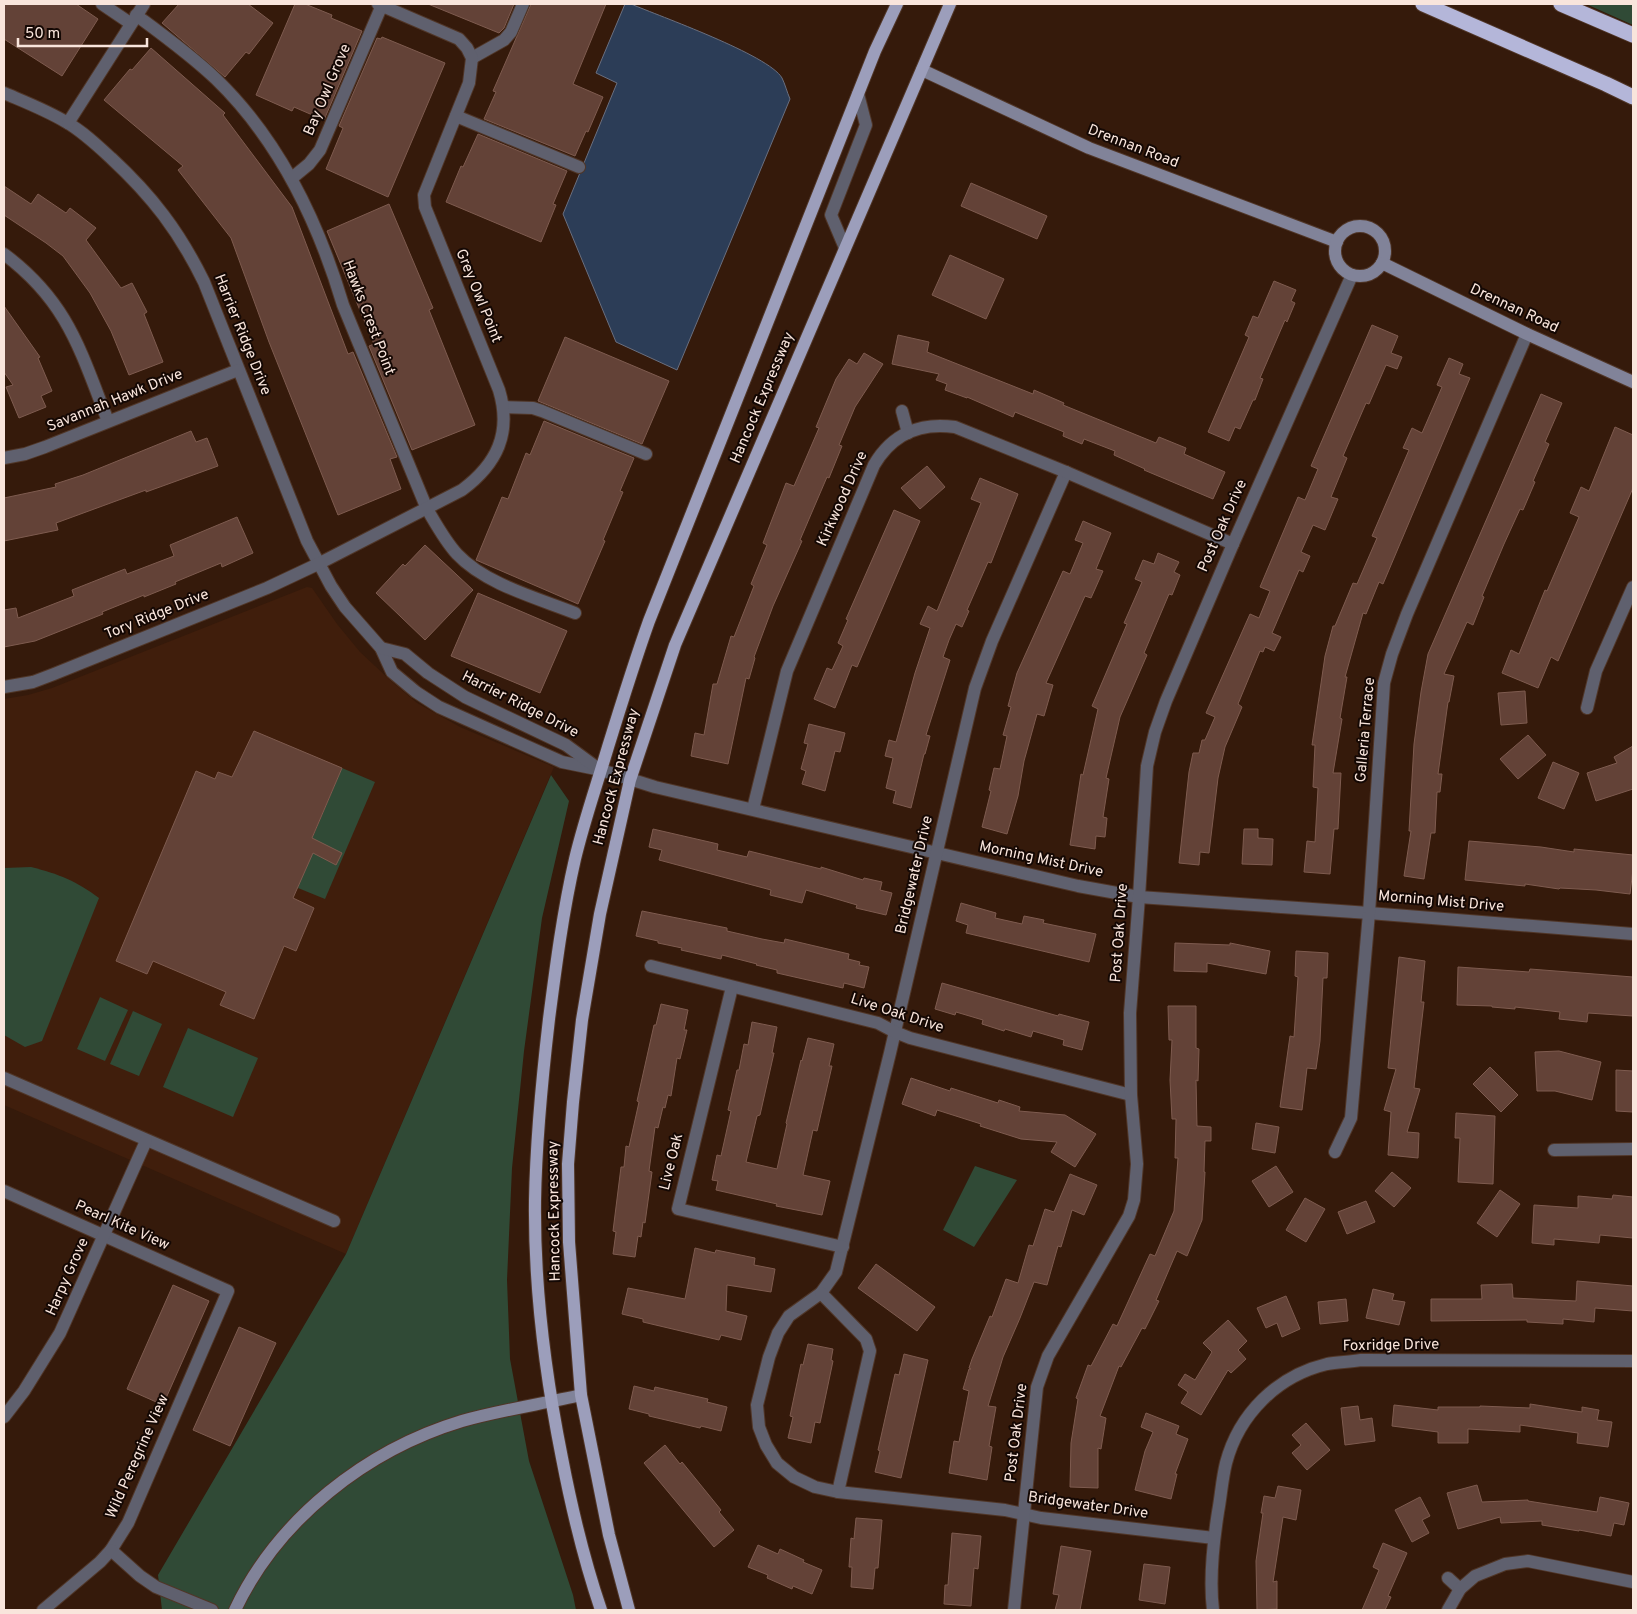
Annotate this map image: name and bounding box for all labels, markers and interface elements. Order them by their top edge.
scale bar [18,15,146,47]
text: 50 m [25,25,60,44]
street label: Bay Owl Grove [300,41,356,139]
street label: Drennan Road [1085,121,1181,173]
street label: Grey Owl Point [451,246,505,346]
street label: Hawks Crest Point [337,258,399,378]
street label: Harrier Ridge Drive [209,272,275,398]
street label: Drennan Road [1467,280,1561,338]
street label: Hancock Expressway [727,329,799,467]
street label: Savannah Hawk Drive [44,365,186,437]
street label: Kirkwood Drive [813,448,873,550]
street label: Post Oak Drive [1194,477,1252,575]
street label: Tory Ridge Drive [102,585,212,645]
street label: Harrier Ridge Drive [458,667,582,743]
street label: Galleria Terrace [1352,677,1380,783]
street label: Hancock Expressway [590,706,644,848]
street label: Bridgewater Drive [892,814,938,936]
street label: Morning Mist Drive [977,838,1105,882]
street label: Post Oak Drive [1107,883,1133,983]
street label: Morning Mist Drive [1377,887,1505,917]
street label: Live Oak Drive [848,990,946,1038]
street label: Live Oak [656,1132,688,1192]
street label: Hancock Expressway [544,1140,566,1282]
street label: Pearl Kite View [72,1197,172,1255]
street label: Harpy Grove [42,1235,94,1319]
street label: Foxridge Drive [1343,1336,1439,1356]
street label: Post Oak Drive [1002,1383,1032,1483]
street label: Wild Peregrine View [102,1392,174,1522]
street label: Bridgewater Drive [1027,1488,1149,1524]

